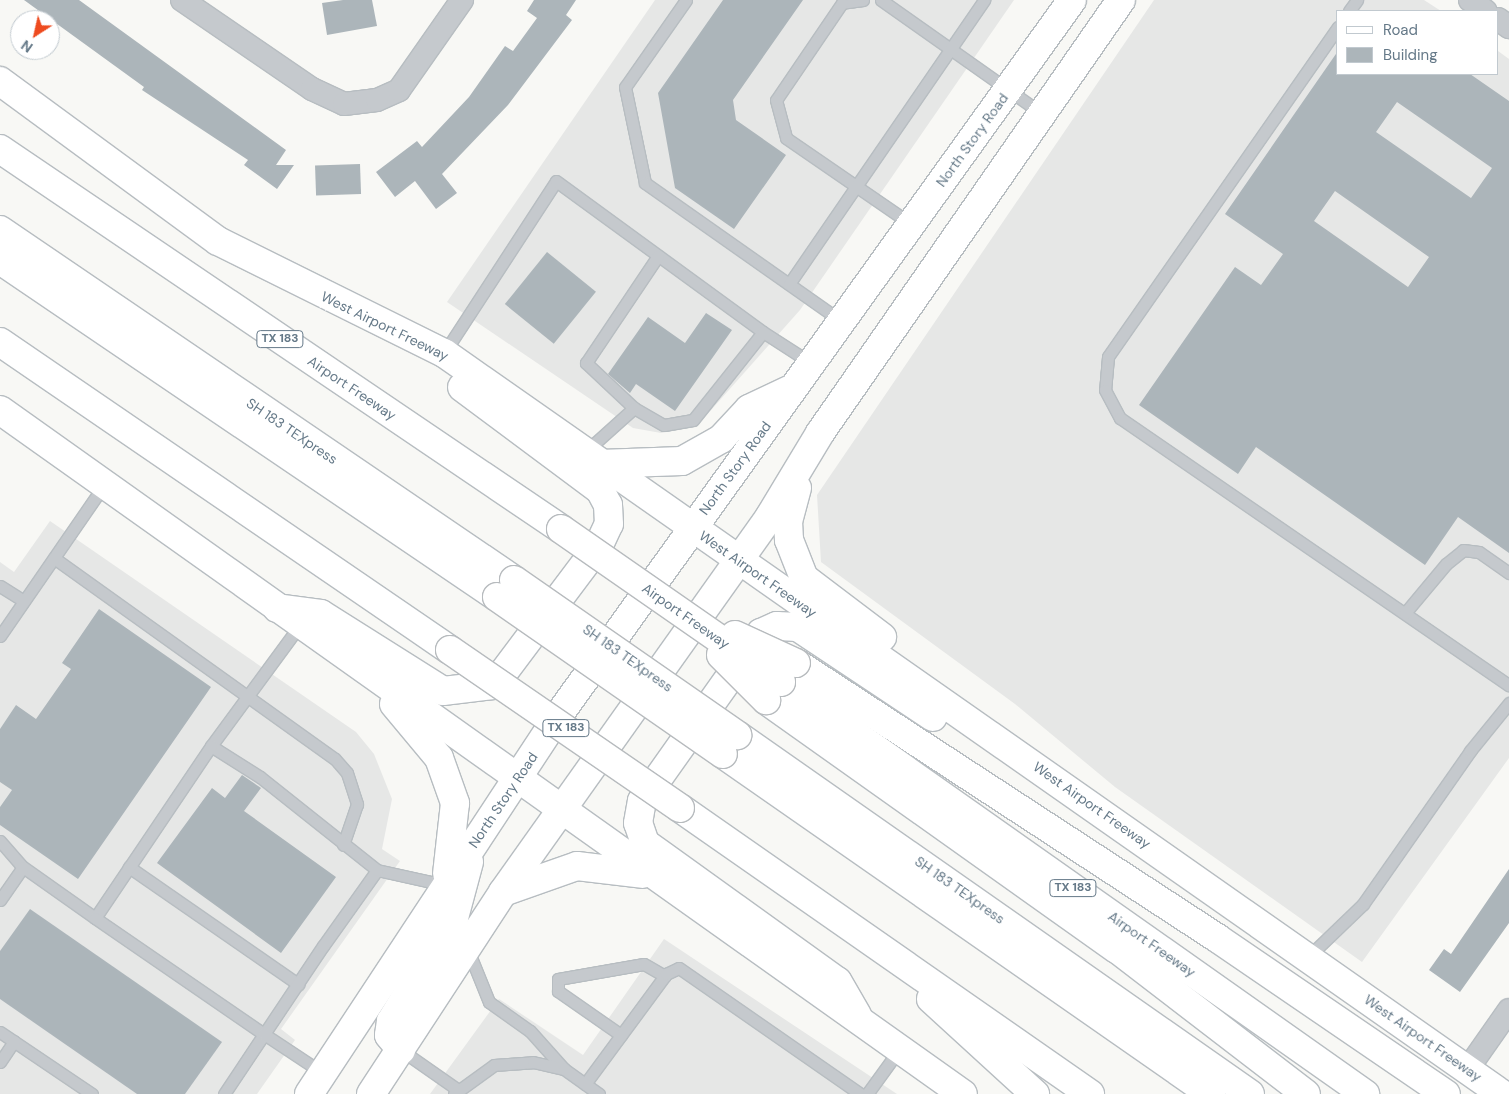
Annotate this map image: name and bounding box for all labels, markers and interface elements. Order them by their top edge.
north arrow [10,10,60,60]
legend [1336,10,1499,75]
text: Road [1383,20,1418,40]
text: N [18,36,36,57]
text: Building [1383,45,1438,65]
street label: North Story Road [932,90,1012,190]
street label: West Airport Freeway [319,288,451,364]
road number: TX 183 [256,329,304,348]
street label: Airport Freeway [305,352,399,424]
street label: SH 183 TEXpress [243,394,341,468]
street label: North Story Road [695,418,775,518]
street label: West Airport Freeway [696,527,820,621]
street label: Airport Freeway [639,580,733,652]
street label: SH 183 TEXpress [580,621,676,695]
road number: TX 183 [542,718,590,738]
street label: North Story Road [465,749,541,851]
street label: West Airport Freeway [1030,758,1154,852]
street label: SH 183 TEXpress [912,853,1008,927]
road number: TX 183 [1049,878,1097,898]
street label: Airport Freeway [1105,908,1199,980]
street label: West Airport Freeway [1361,991,1485,1085]

